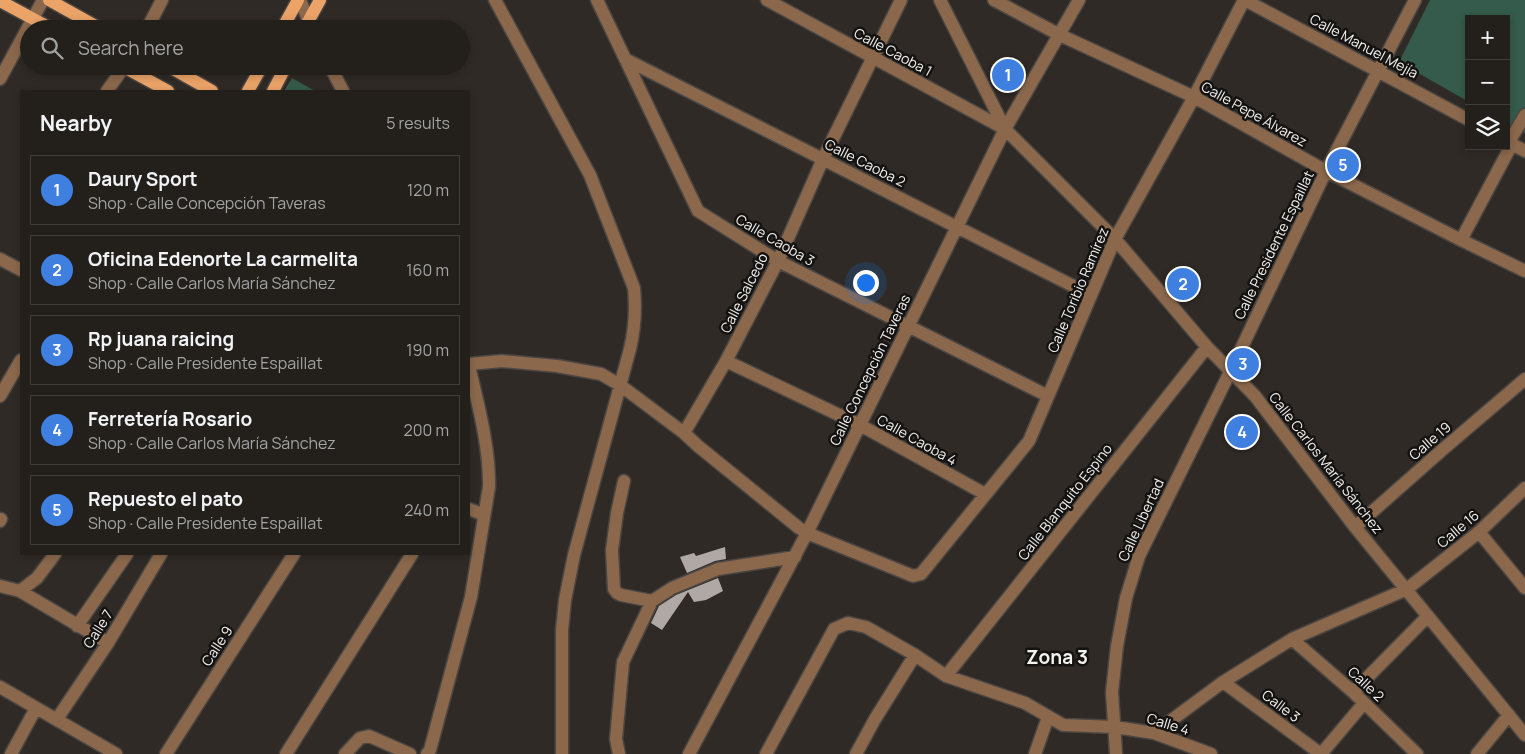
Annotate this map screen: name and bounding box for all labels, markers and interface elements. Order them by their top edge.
street label: Calle Manuel Mejía [1307,9,1422,82]
map controls [1465,15,1510,150]
button: + [1465,15,1510,60]
search box [20,20,470,75]
street label: Calle Caoba 1 [851,23,936,80]
icon: search [38,34,66,62]
text: Search here [78,35,184,61]
pin: 1 [992,56,1024,94]
button: − [1465,60,1510,105]
street label: Calle Pepe Álvarez [1198,77,1310,150]
button: layers [1465,105,1510,150]
text: Nearby [40,109,112,137]
text: 5 results [386,112,450,134]
street label: Calle Caoba 2 [822,134,909,191]
pin: 5 [1327,146,1359,184]
text: Daury Sport [88,166,198,192]
street label: Calle Presidente Espaillat [1229,167,1318,322]
text: 1 [53,179,61,201]
text: 120 m [407,179,449,201]
text: Shop · Calle Concepción Taveras [88,192,326,214]
street label: Calle Caoba 3 [732,209,818,270]
street label: Calle Toribio Ramírez [1043,224,1112,355]
text: Oficina Edenorte La carmelita [88,246,358,272]
street label: Calle Salcedo [715,250,772,336]
text: 2 [52,259,62,281]
text: 160 m [406,259,449,281]
pin: 2 [1167,265,1199,303]
your location [853,270,879,296]
text: Shop · Calle Carlos María Sánchez [88,272,336,294]
street label: Calle Concepción Taveras [825,291,914,448]
text: Rp juana raicing [88,326,234,352]
text: 3 [52,339,62,361]
text: 190 m [406,339,449,361]
pin: 3 [1227,345,1259,383]
text: Shop · Calle Presidente Espaillat [88,352,323,374]
street label: Calle Carlos María Sánchez [1265,388,1388,537]
text: Ferretería Rosario [88,406,252,432]
street label: Calle Caoba 4 [874,410,961,469]
pin: 4 [1226,413,1258,451]
street label: Calle 19 [1405,417,1455,464]
text: 4 [52,419,62,441]
text: 200 m [404,419,449,441]
text: Shop · Calle Carlos María Sánchez [88,432,336,454]
street label: Calle Blanquito Espino [1013,440,1116,564]
street label: Calle Libertad [1113,475,1168,564]
text: Repuesto el pato [88,486,243,512]
text: 5 [52,499,62,521]
text: 240 m [404,499,449,521]
street label: Calle 16 [1433,505,1483,552]
text: Shop · Calle Presidente Espaillat [88,512,323,534]
street label: Calle 7 [78,606,117,652]
street label: Calle 9 [197,622,237,669]
district label: Zona 3 [1026,644,1088,670]
street label: Calle 2 [1344,662,1389,705]
street label: Calle 3 [1258,685,1304,726]
street label: Calle 4 [1145,708,1192,739]

